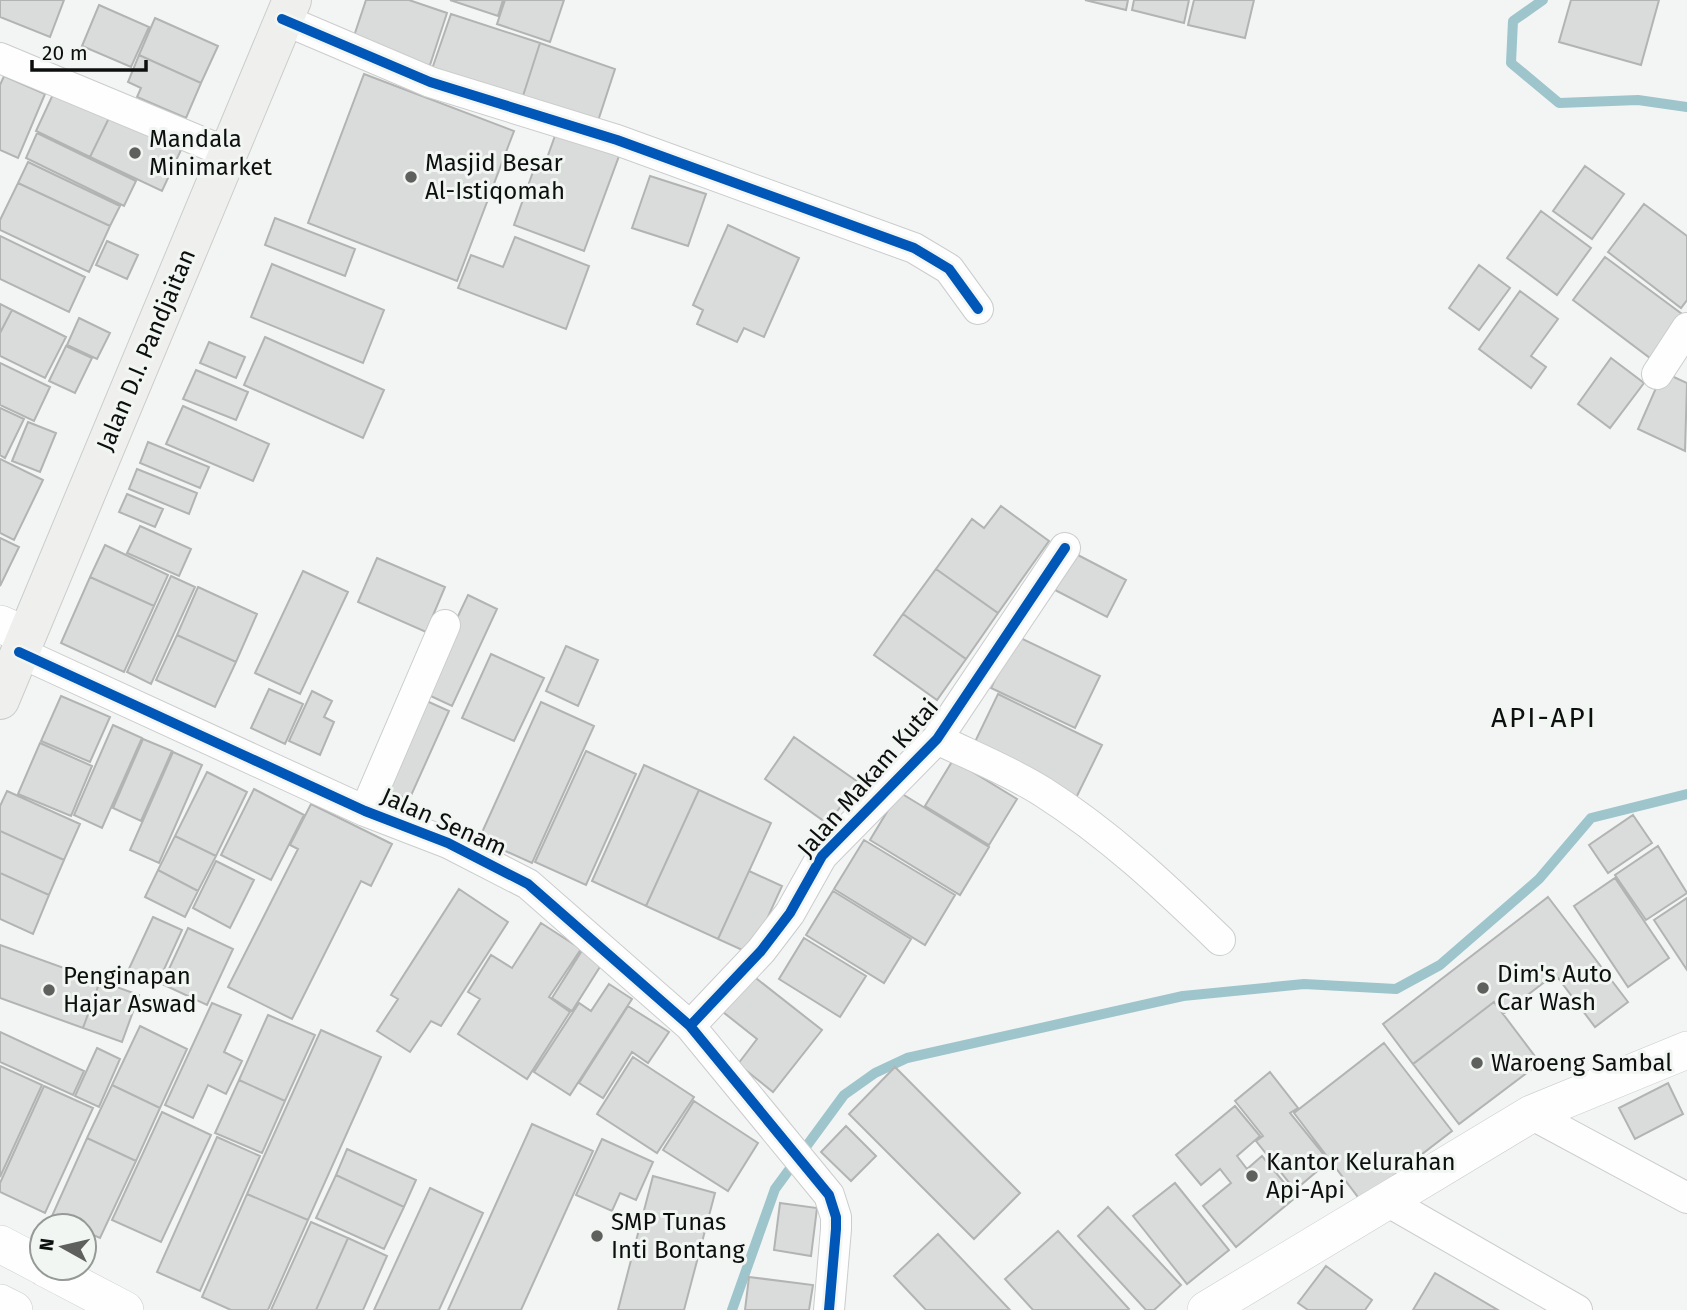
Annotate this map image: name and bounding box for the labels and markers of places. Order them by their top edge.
place label: Mandala Minimarket [149,125,272,181]
marker: Mandala Minimarket [127,145,143,161]
place label: Masjid Besar Al-Istiqomah [425,149,565,205]
marker: Masjid Besar Al-Istiqomah [403,169,419,185]
place label: Dim's Auto Car Wash [1497,960,1612,1016]
place label: Penginapan Hajar Aswad [63,962,197,1018]
marker: Dim's Auto Car Wash [1475,980,1491,996]
marker: Penginapan Hajar Aswad [41,982,57,998]
place label: Waroeng Sambal [1491,1049,1672,1077]
marker: Waroeng Sambal [1469,1055,1485,1071]
place label: Kantor Kelurahan Api-Api [1266,1148,1456,1204]
marker: Kantor Kelurahan Api-Api [1244,1168,1260,1184]
place label: SMP Tunas Inti Bontang [611,1208,745,1264]
marker: SMP Tunas Inti Bontang [589,1228,605,1244]

